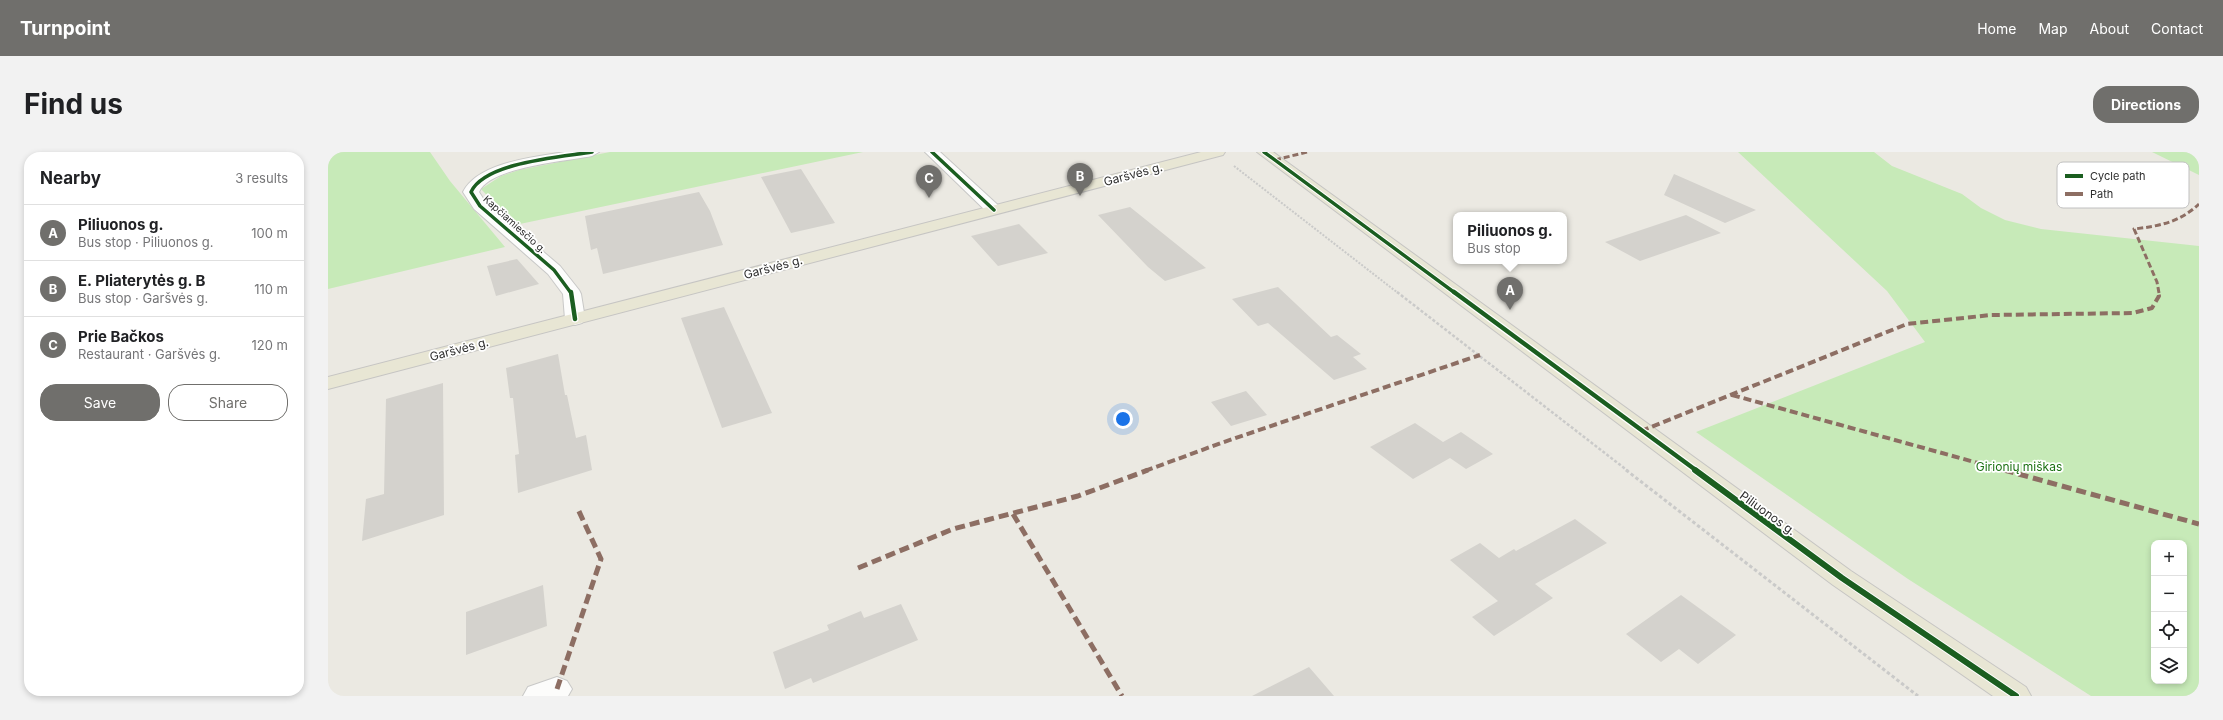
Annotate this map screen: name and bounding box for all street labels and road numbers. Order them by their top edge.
street label: Garšvės g. [1102,159,1164,189]
street label: Kapčiamiesčio g. [481,193,549,255]
street label: Garšvės g. [742,252,804,282]
street label: Garšvės g. [428,334,490,364]
street label: Piliuonos g. [1737,488,1799,538]

